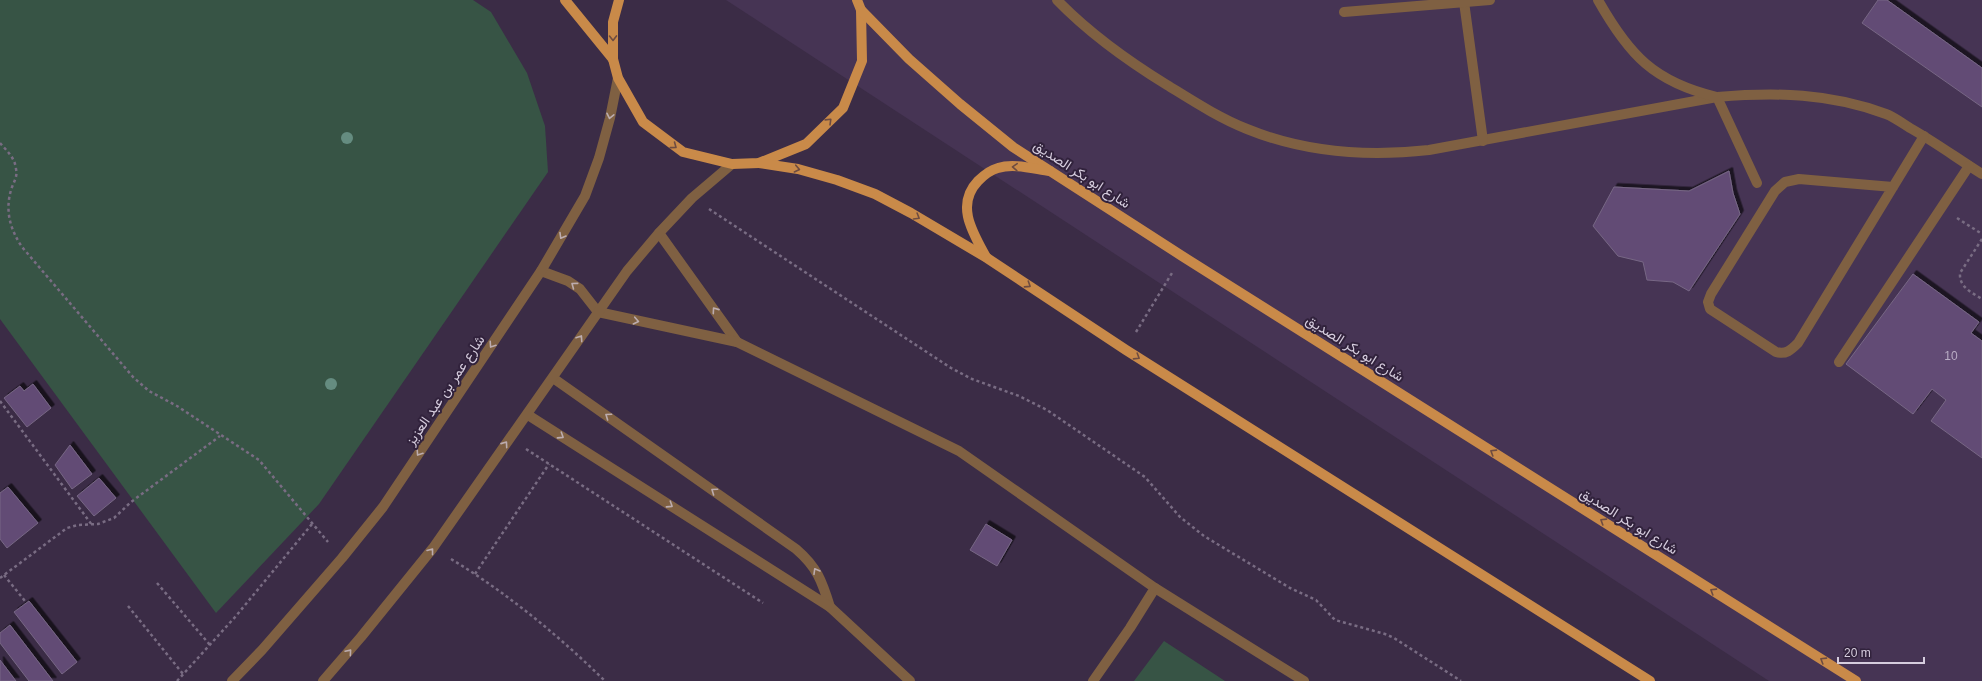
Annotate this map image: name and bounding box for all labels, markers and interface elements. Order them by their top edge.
one-way arrow [609,35,617,41]
one-way arrow [607,113,615,119]
one-way arrow [824,119,832,126]
street label: شارع ابو بكر الصديق [1029,137,1133,214]
one-way arrow [669,141,676,148]
one-way arrow [1012,163,1018,172]
one-way arrow [794,165,800,173]
one-way arrow [913,212,920,220]
one-way arrow [559,232,566,239]
one-way arrow [1024,281,1031,288]
one-way arrow [572,283,579,290]
one-way arrow [713,308,720,315]
street label: شارع ابو بكر الصديق [1302,312,1407,387]
one-way arrow [633,316,639,324]
street label: شارع عمر بن عبد العزيز [402,332,490,451]
one-way arrow [575,336,582,343]
one-way arrow [490,341,497,348]
house number: 10 [1944,349,1958,363]
one-way arrow [1133,352,1140,359]
one-way arrow [605,413,612,421]
one-way arrow [557,431,564,438]
one-way arrow [500,442,507,449]
one-way arrow [416,449,424,456]
one-way arrow [1490,449,1497,457]
street label: شارع ابو بكر الصديق [1576,485,1681,560]
one-way arrow [711,488,718,496]
one-way arrow [666,501,673,508]
one-way arrow [1600,519,1607,526]
one-way arrow [426,549,433,556]
one-way arrow [813,568,821,575]
one-way arrow [1710,588,1717,596]
scale bar [1838,639,1924,665]
text: 20 m [1844,646,1871,660]
one-way arrow [344,649,351,656]
one-way arrow [1820,658,1827,665]

